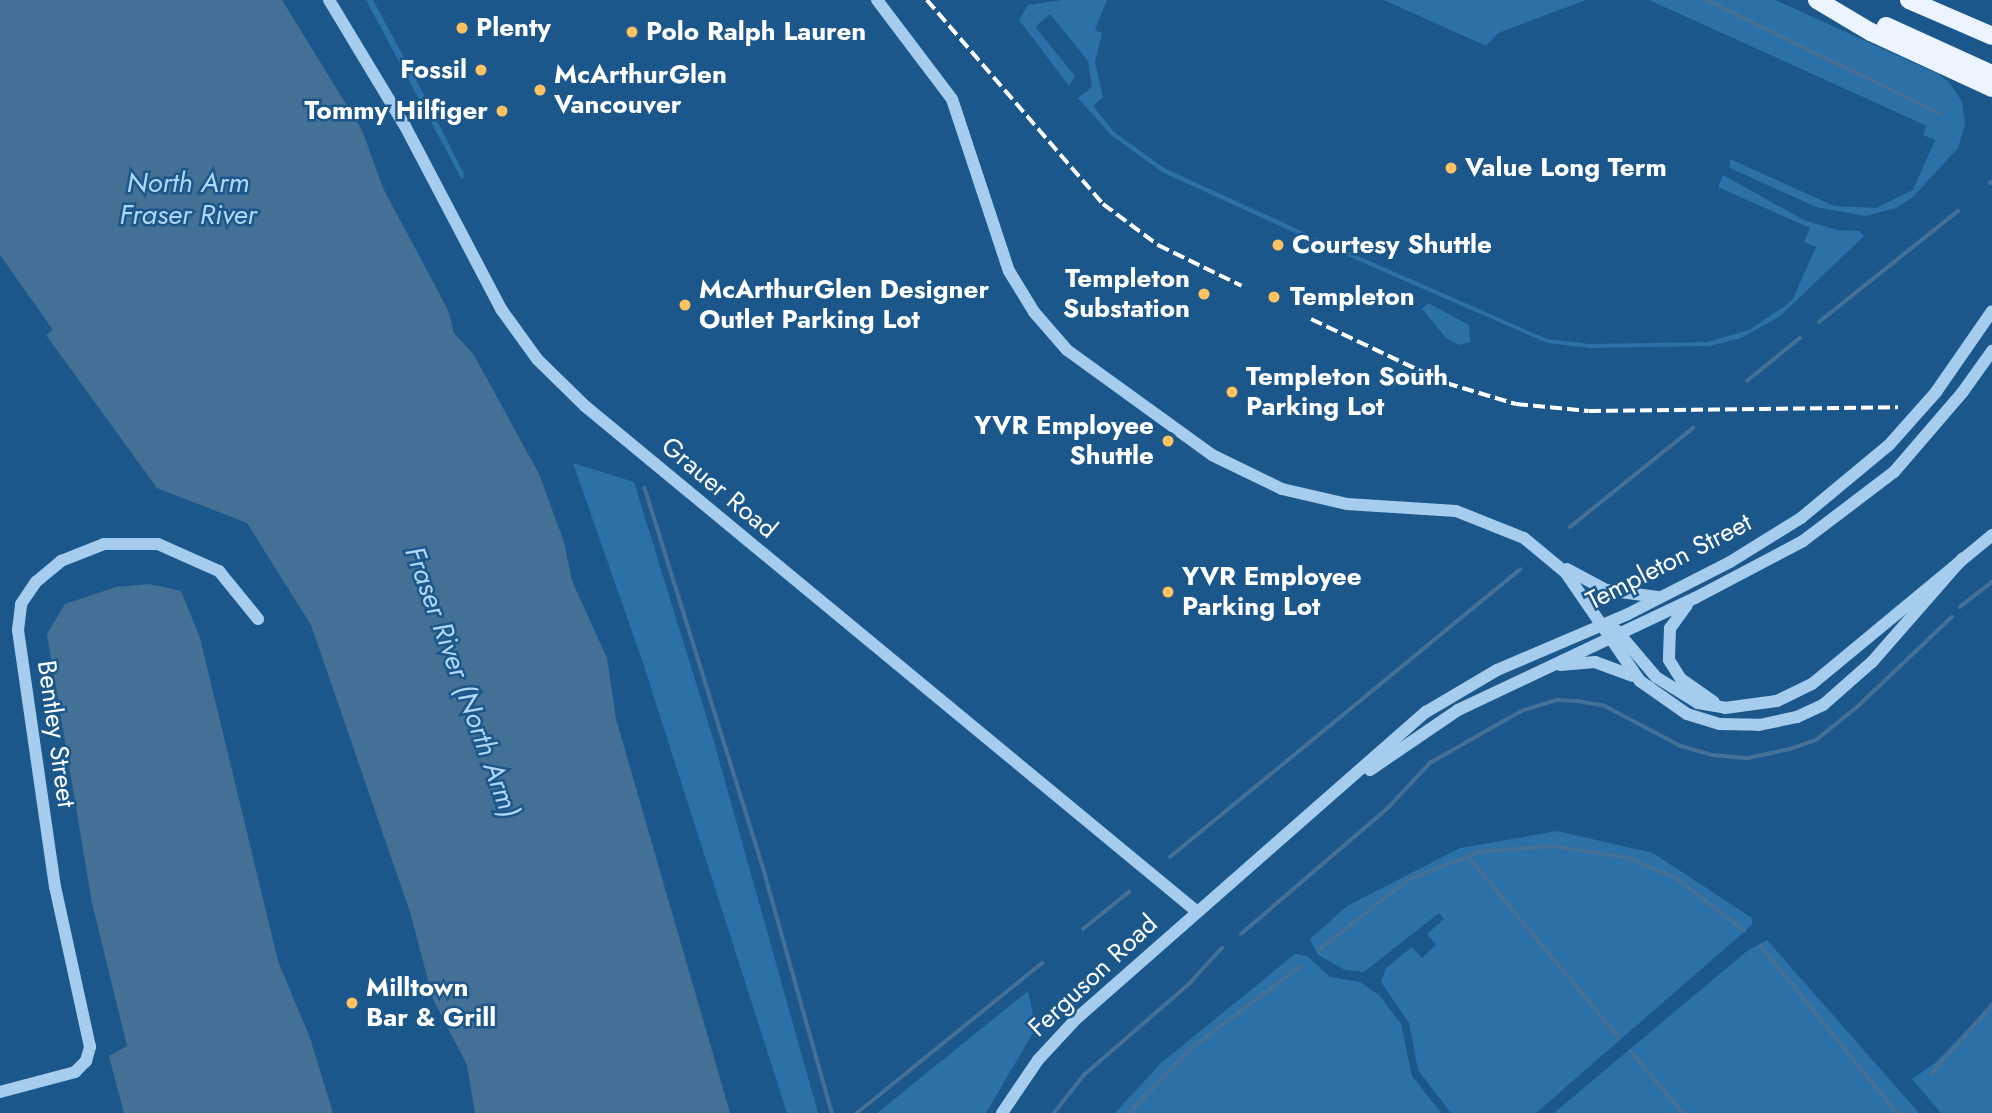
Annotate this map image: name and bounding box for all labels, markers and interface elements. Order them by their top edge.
place label: Plenty [476,12,551,44]
place label: Polo Ralph Lauren [646,16,866,48]
marker: Plenty [454,20,470,36]
marker: Polo Ralph Lauren [624,24,640,40]
place label: Fossil [400,54,467,86]
place label: McArthurGlen Vancouver [554,59,727,120]
marker: Fossil [473,62,489,78]
marker: McArthurGlen Vancouver [532,82,548,98]
place label: Tommy Hilfiger [305,95,488,127]
marker: Tommy Hilfiger [494,103,510,119]
place label: Value Long Term [1465,152,1667,184]
marker: Value Long Term [1443,160,1459,176]
water label: North Arm Fraser River [119,166,257,232]
place label: Courtesy Shuttle [1292,229,1492,261]
marker: Courtesy Shuttle [1270,237,1286,253]
place label: Templeton Substation [1063,263,1190,324]
place label: McArthurGlen Designer Outlet Parking Lot [699,274,989,336]
place label: Templeton [1290,281,1415,313]
marker: Templeton Substation [1196,286,1212,302]
marker: Templeton [1264,287,1284,307]
marker: McArthurGlen Designer Outlet Parking Lot [677,297,693,313]
place label: Templeton South Parking Lot [1246,361,1448,422]
marker: Templeton South Parking Lot [1224,384,1240,400]
place label: YVR Employee Shuttle [974,410,1154,472]
street label: Grauer Road [655,431,783,545]
marker: YVR Employee Shuttle [1160,433,1176,449]
street label: Templeton Street [1581,507,1757,617]
water label: Fraser River (North Arm) [397,542,527,822]
place label: YVR Employee Parking Lot [1182,561,1362,622]
marker: YVR Employee Parking Lot [1160,584,1176,600]
street label: Bentley Street [30,659,82,809]
street label: Ferguson Road [1022,908,1164,1044]
place label: Milltown Bar & Grill [366,972,496,1034]
marker: Milltown Bar & Grill [344,995,360,1011]

